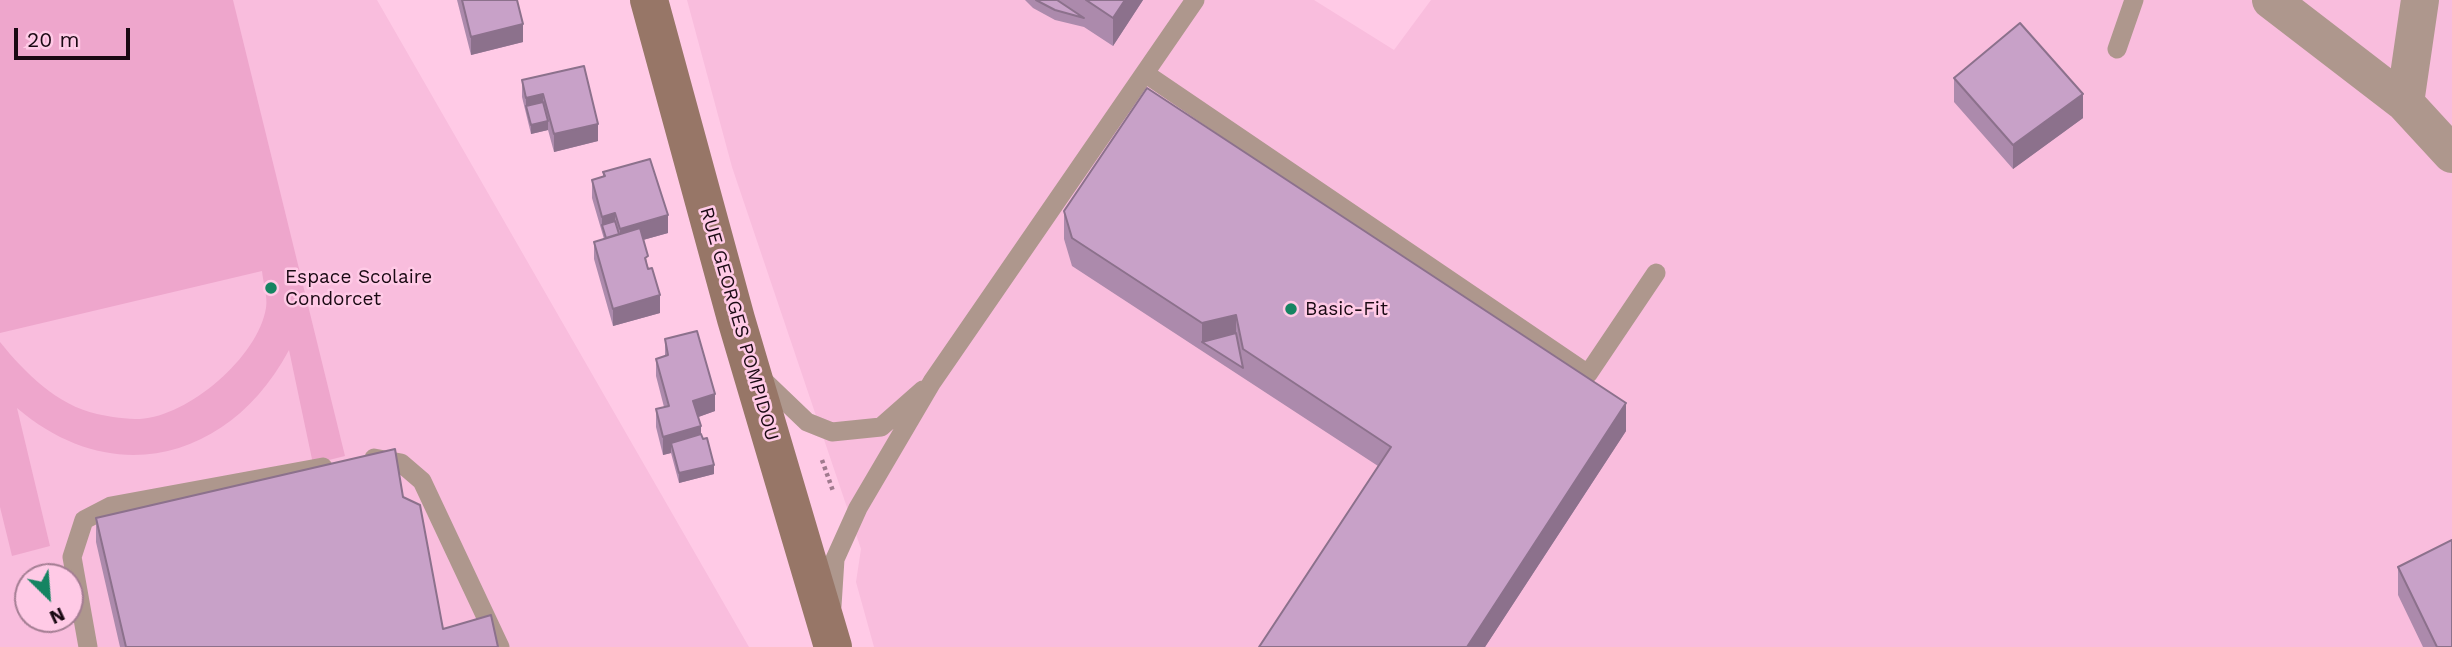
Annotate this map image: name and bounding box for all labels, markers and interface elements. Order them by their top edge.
scale bar [18,14,133,58]
text: 20 m [27,27,79,52]
street label: RUE GEORGES POMPIDOU [695,204,783,444]
place label: Espace Scolaire Condorcet [285,266,432,310]
marker: Espace Scolaire Condorcet [263,280,279,296]
place label: Basic-Fit [1305,298,1388,320]
marker: Basic-Fit [1283,301,1299,317]
north arrow [14,563,84,633]
text: N [46,602,68,629]

